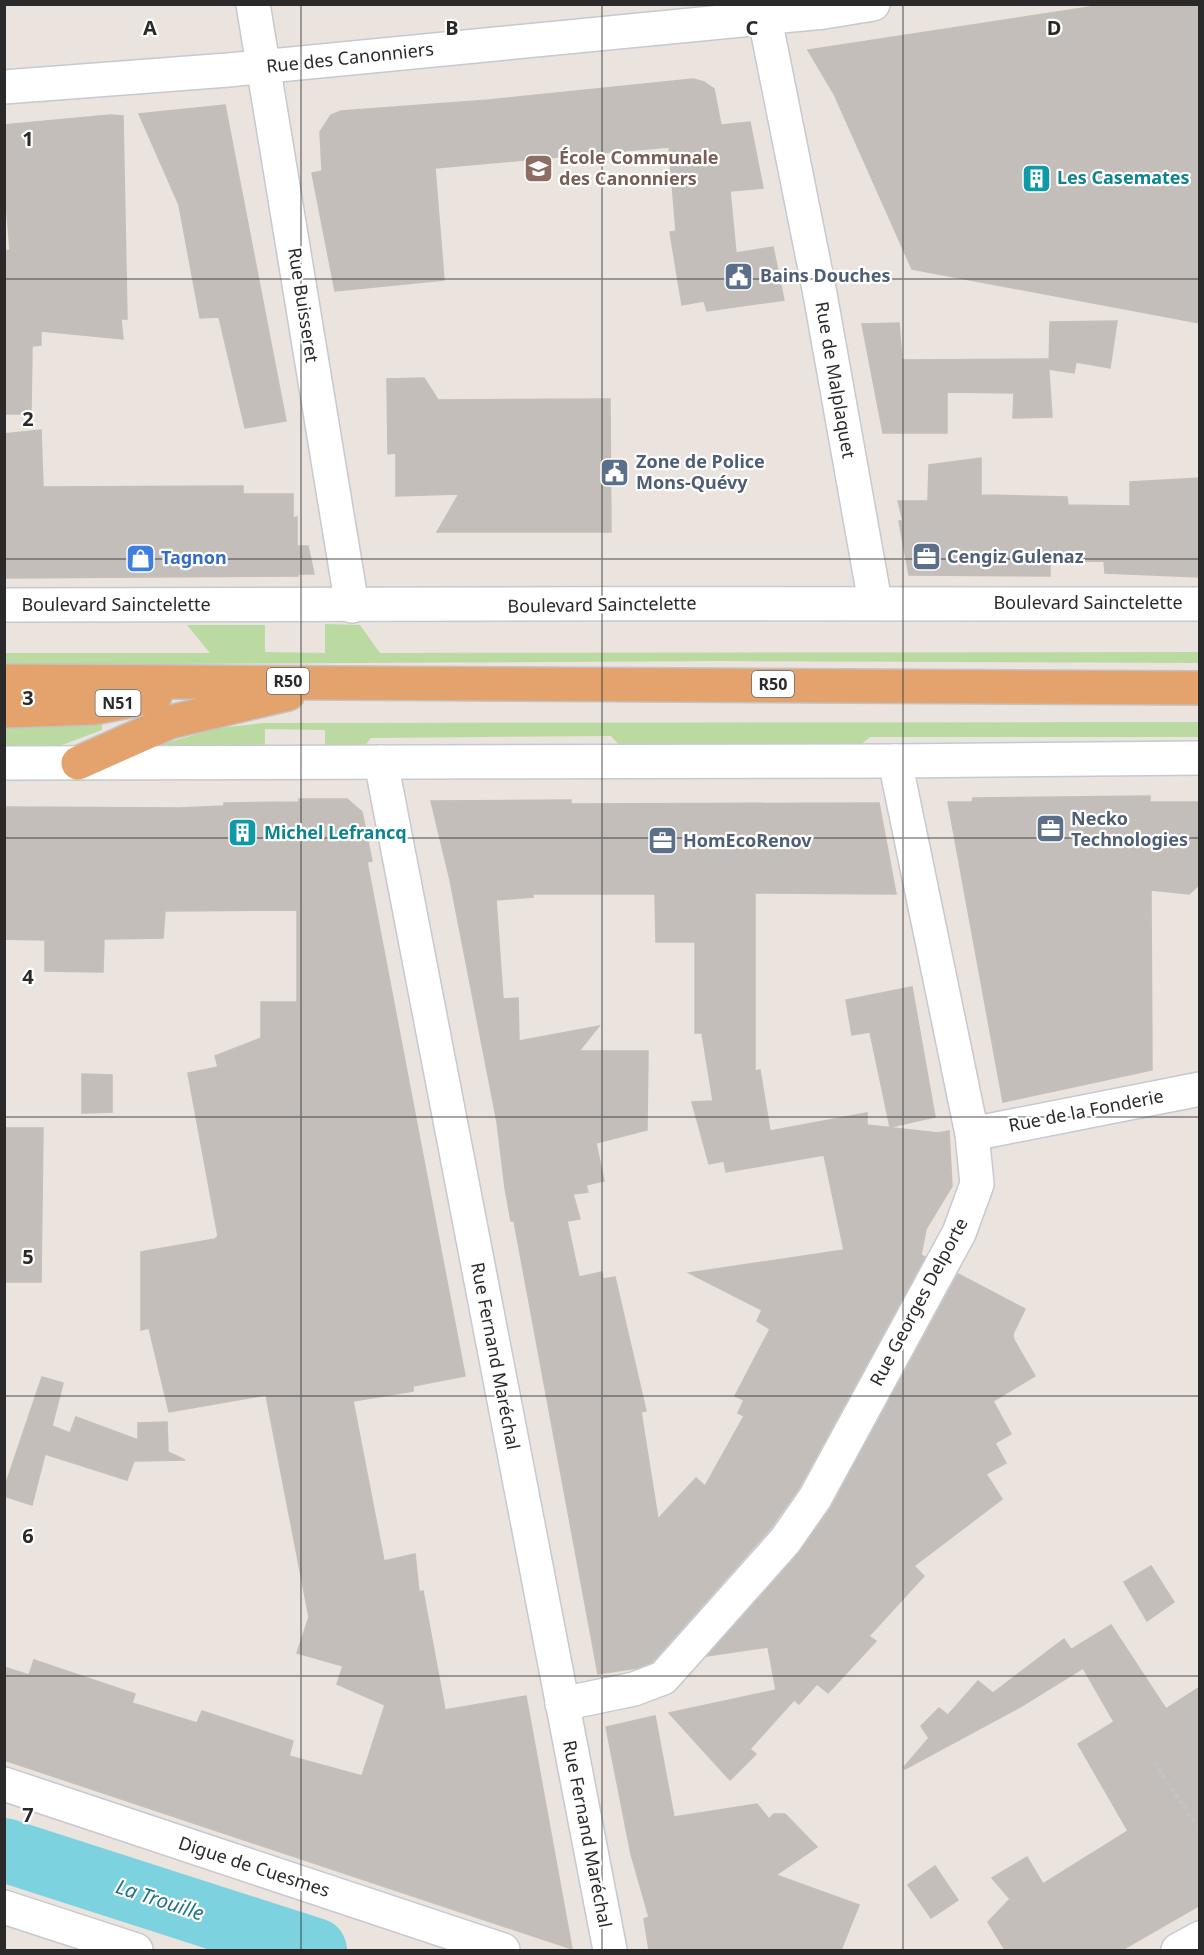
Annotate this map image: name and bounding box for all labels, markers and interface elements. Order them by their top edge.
text: A [143,14,157,41]
text: B [445,14,459,41]
text: C [746,14,759,41]
text: D [1047,14,1061,41]
street label: Rue des Canonniers [265,36,435,78]
text: 1 [22,125,34,152]
place label: École Communale des Canonniers [559,145,719,190]
school or university icon: École Communale des Canonniers [522,152,554,184]
building icon: Les Casemates [1020,162,1052,194]
place label: Les Casemates [1057,165,1190,189]
street label: Rue Buisseret [283,246,325,364]
public building icon: Bains Douches [723,260,755,292]
place label: Bains Douches [760,263,890,287]
street label: Rue de Malplaquet [810,300,862,461]
text: 2 [22,405,34,432]
place label: Zone de Police Mons-Quévy [636,449,765,494]
public building icon: Zone de Police Mons-Quévy [599,456,631,488]
office icon: Cengiz Gulenaz [910,541,942,573]
shop icon: Tagnon [124,542,156,574]
place label: Cengiz Gulenaz [947,544,1084,568]
place label: Tagnon [161,545,227,569]
street label: Boulevard Sainctelette [507,590,697,618]
street label: Boulevard Sainctelette [993,590,1183,614]
street label: Boulevard Sainctelette [21,592,211,616]
road number: R50 [267,668,309,694]
road number: R50 [752,671,794,697]
text: 3 [22,684,34,711]
road number: N51 [96,690,140,716]
place label: Necko Technologies [1071,806,1188,851]
office icon: Necko Technologies [1034,813,1066,845]
building icon: Michel Lefrancq [227,817,259,849]
place label: Michel Lefrancq [264,820,407,844]
office icon: HomEcoRenov [646,825,678,857]
place label: HomEcoRenov [683,828,812,852]
text: 4 [22,963,34,990]
street label: Rue de la Fonderie [1006,1083,1165,1137]
street label: Rue Georges Delporte [864,1213,973,1390]
text: 5 [22,1243,34,1270]
street label: Rue Fernand Maréchal [466,1260,526,1452]
text: 6 [22,1522,34,1549]
street label: Rue Fernand Maréchal [558,1738,618,1930]
text: 7 [22,1801,34,1828]
street label: Digue de Cuesmes [176,1830,333,1902]
water label: La Trouille [113,1873,208,1926]

